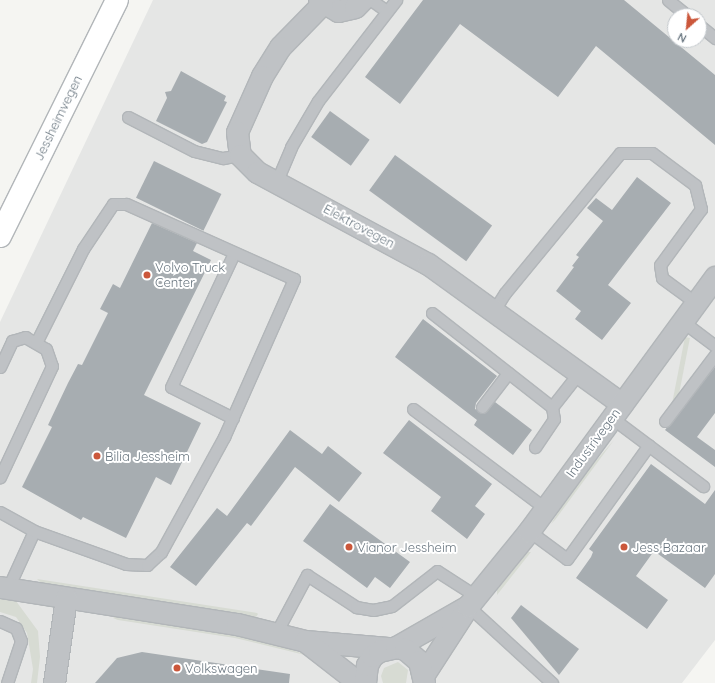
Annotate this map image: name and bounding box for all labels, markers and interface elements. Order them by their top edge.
north arrow [667,8,707,48]
text: N [675,30,689,46]
street label: Jessheimvegen [31,73,85,163]
street label: Elektrovegen [321,201,397,251]
place label: Volvo Truck Center [155,260,225,291]
marker: Volvo Truck Center [142,270,152,280]
street label: Industrivegen [563,406,623,480]
place label: Bilia Jessheim [105,448,190,464]
marker: Bilia Jessheim [92,451,102,461]
place label: Vianor Jessheim [357,539,457,555]
place label: Jess Bazaar [632,539,706,555]
marker: Vianor Jessheim [344,542,354,552]
marker: Jess Bazaar [619,542,629,552]
place label: Volkswagen [185,660,258,676]
marker: Volkswagen [172,663,182,673]

